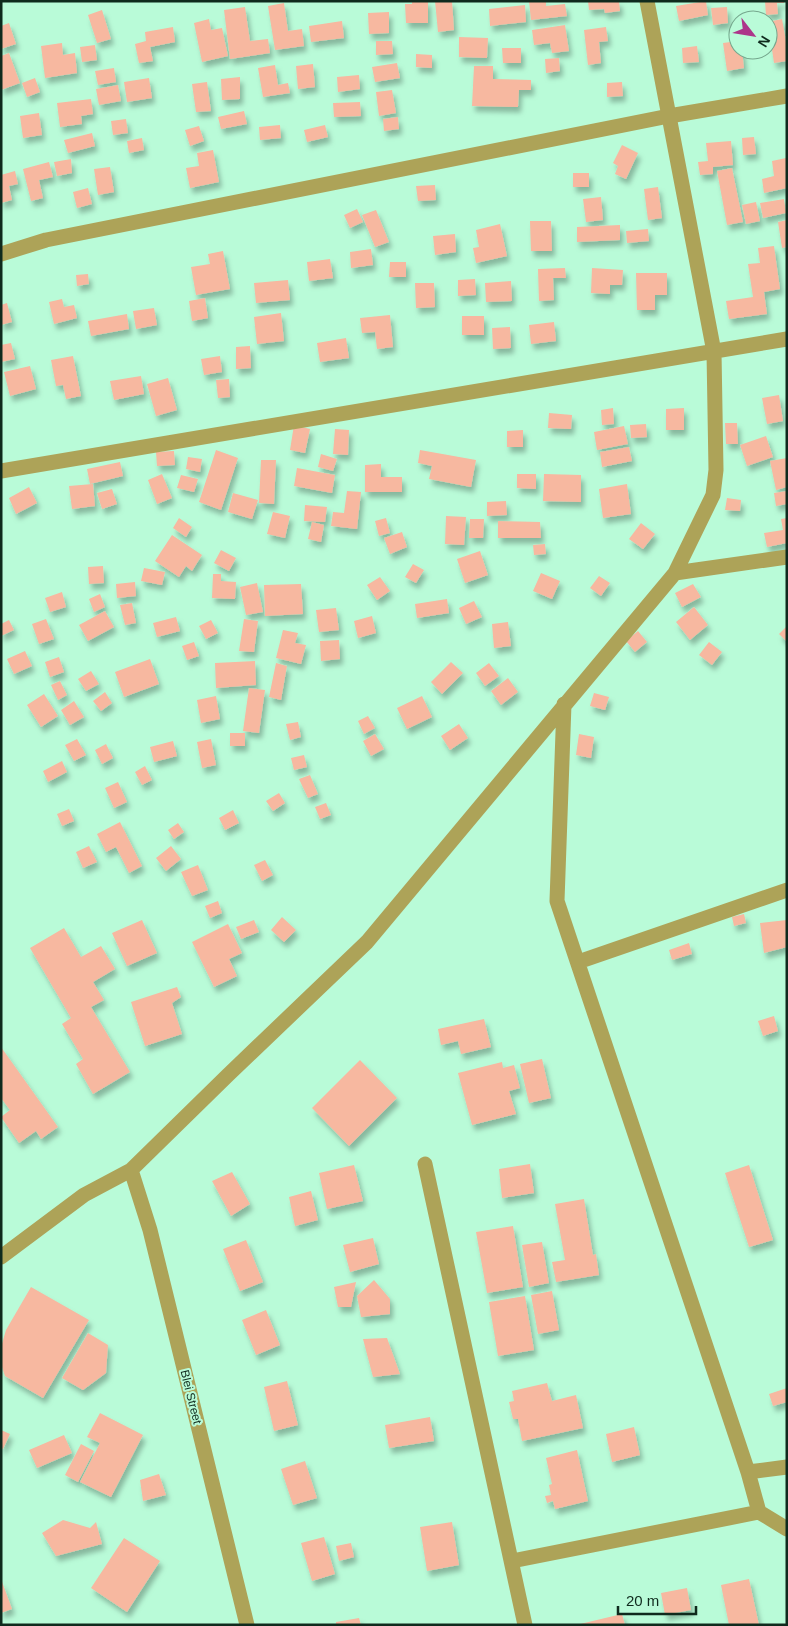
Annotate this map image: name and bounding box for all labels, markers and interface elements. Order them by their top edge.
north arrow [728,10,778,60]
text: N [755,33,774,50]
street label: Blei Street [178,1368,205,1426]
scale bar [618,1584,696,1616]
text: 20 m [626,1592,659,1609]

